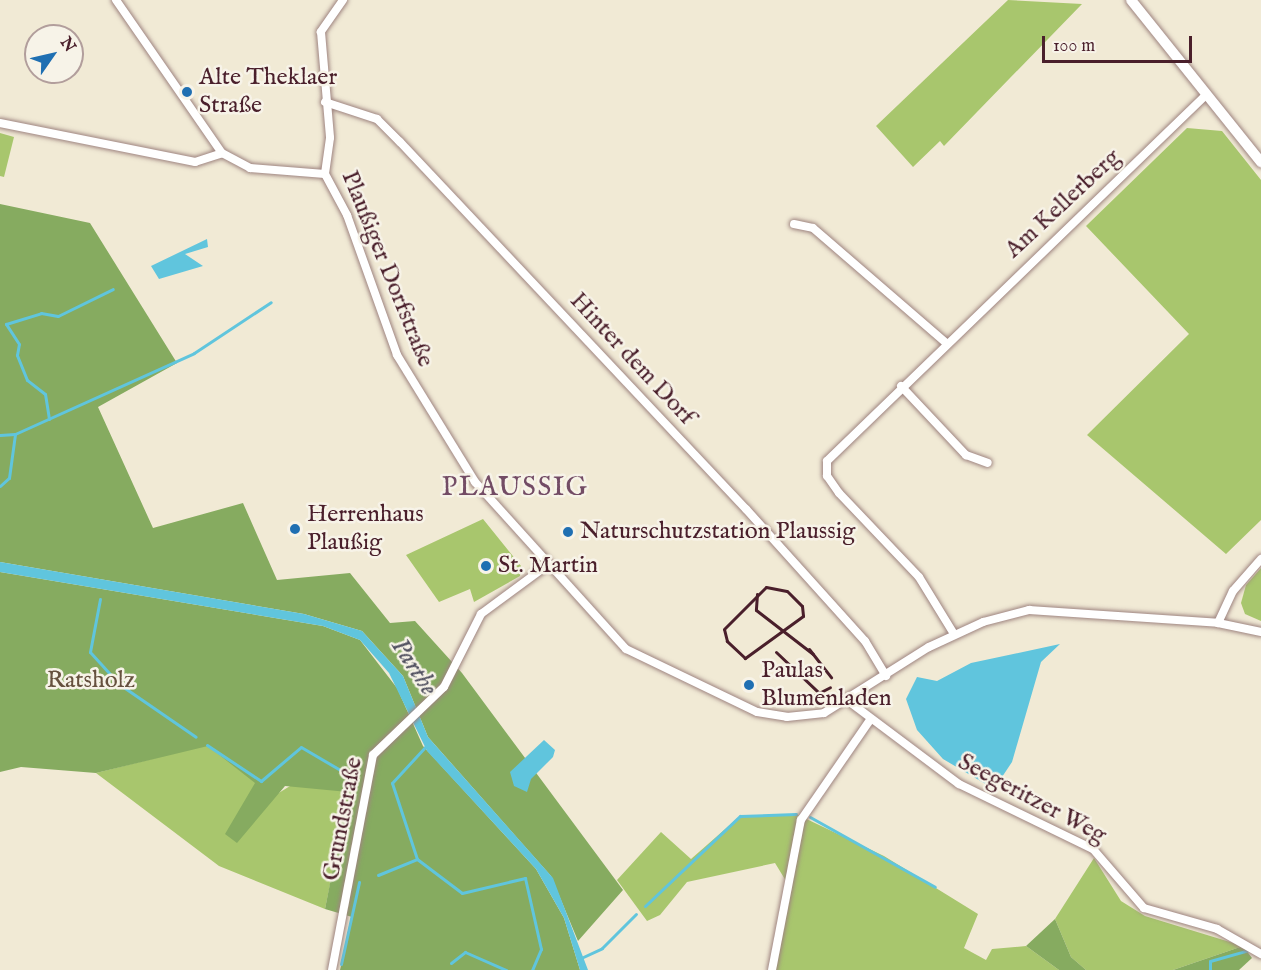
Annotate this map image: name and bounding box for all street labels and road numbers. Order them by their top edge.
street label: Am Kellerberg [999,143,1127,265]
street label: Plaußiger Dorfstraße [334,167,440,371]
street label: Hinter dem Dorf [563,287,701,431]
street label: Seegeritzer Weg [953,748,1111,850]
street label: Grundstraße [317,755,369,883]

